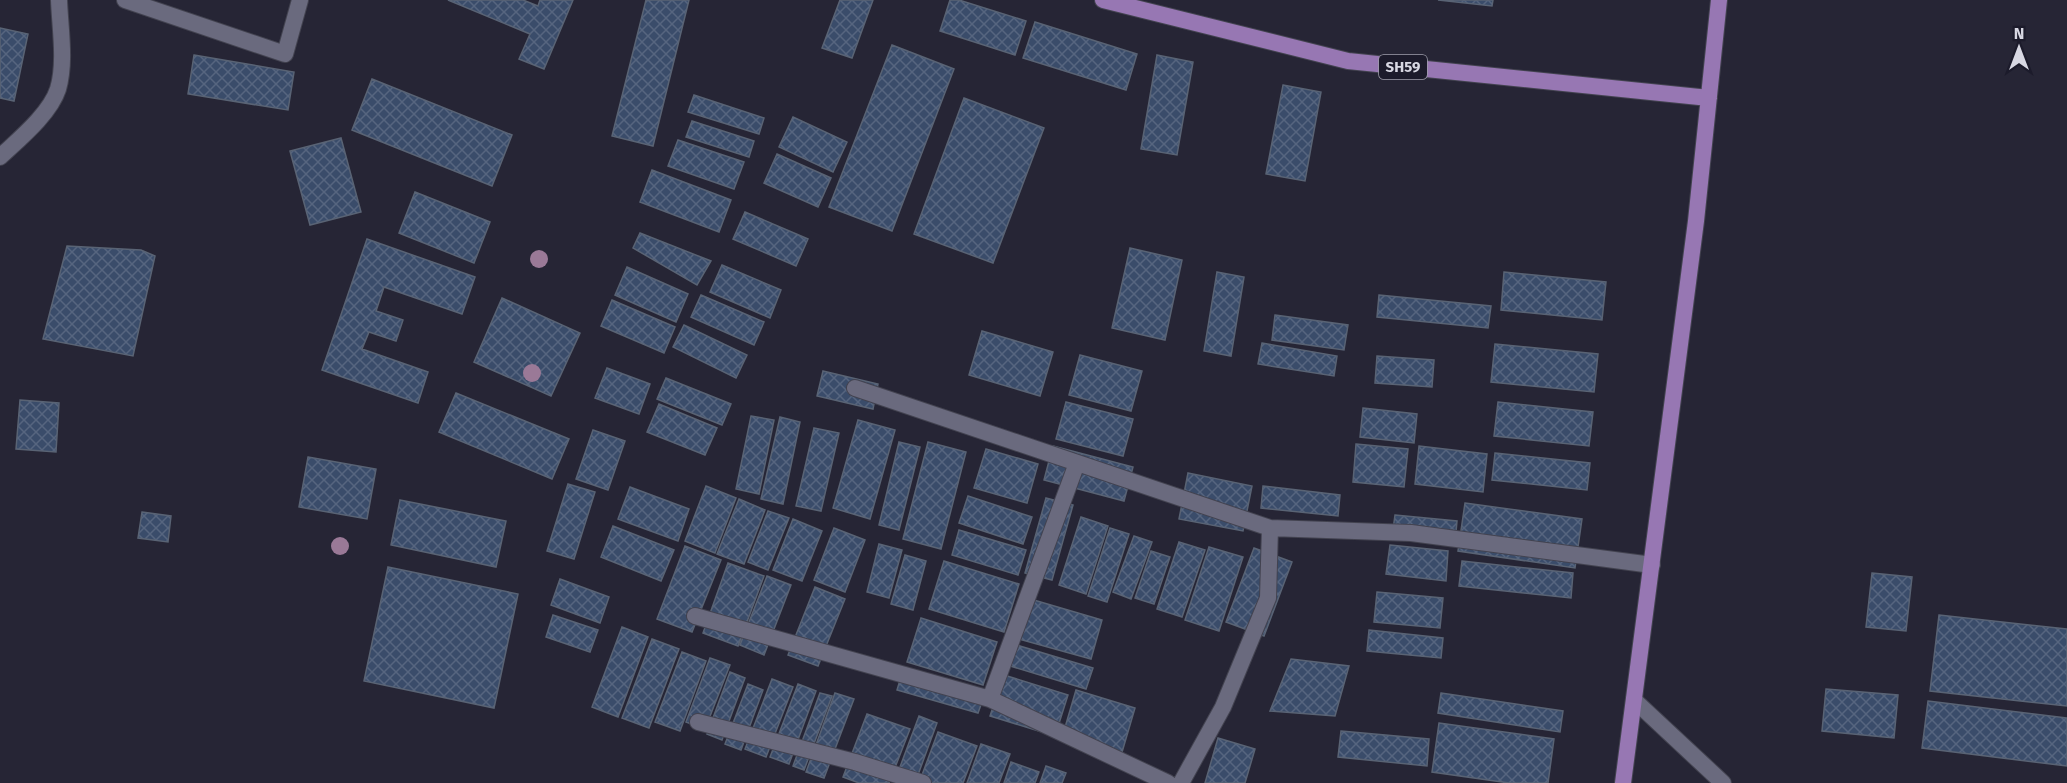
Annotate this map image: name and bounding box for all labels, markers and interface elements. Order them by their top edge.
north arrow [1989,18,2049,78]
text: N [2014,24,2024,43]
road number: SH59 [1379,55,1427,79]

